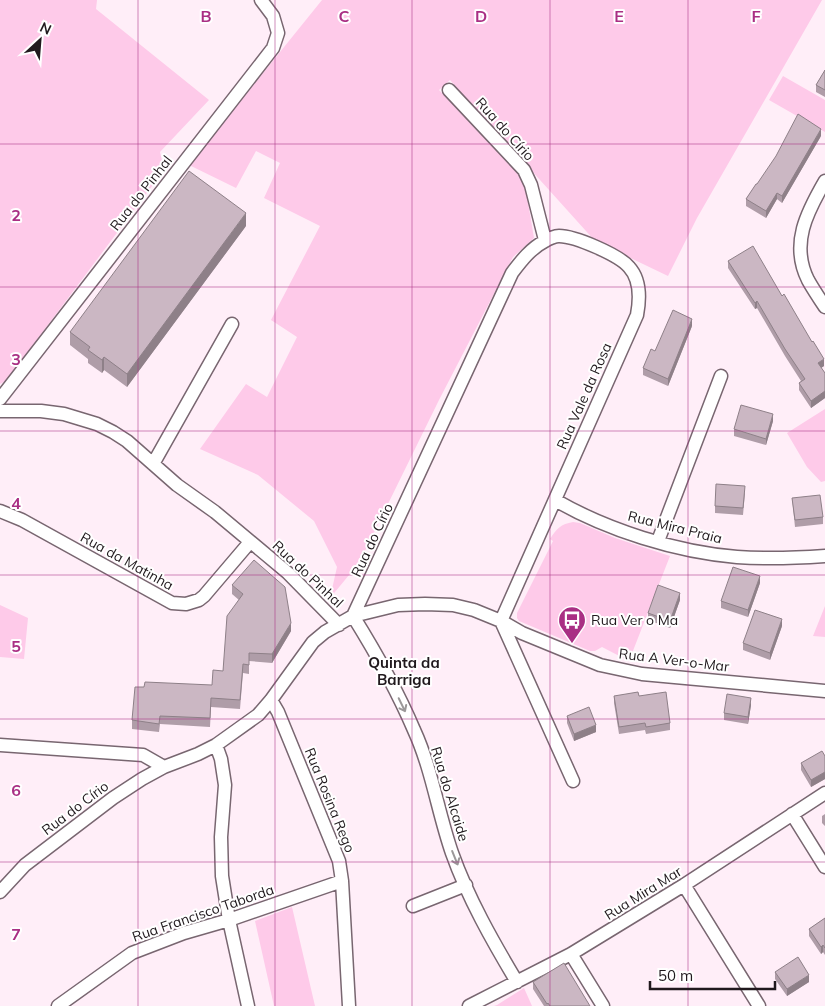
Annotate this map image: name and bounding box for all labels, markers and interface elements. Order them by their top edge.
text: B [200,6,212,26]
text: C [339,6,350,26]
text: D [475,6,487,26]
text: E [614,6,624,26]
text: F [751,6,761,26]
north arrow [15,15,65,65]
text: N [37,18,54,39]
street label: Rua do Círio [472,94,538,164]
street label: Rua do Pinhal [106,152,176,234]
text: 2 [11,205,21,225]
street label: Rua Vale da Rosa [552,340,616,452]
text: 3 [11,349,21,369]
text: 4 [11,493,21,513]
street label: Rua do Círio [347,500,397,580]
street label: Rua Mira Praia [626,507,724,547]
street label: Rua da Matinha [77,528,177,594]
street label: Rua do Pinhal [269,537,347,611]
bus stop icon: Rua Ver o Ma [557,605,587,644]
place label: Rua Ver o Ma [591,611,678,629]
text: 5 [11,636,21,656]
street label: Rua A Ver-o-Mar [618,644,731,676]
district label: Quinta da Barriga [368,653,440,689]
one-way arrow [398,697,407,712]
street label: Rua do Alcaide [427,744,473,844]
street label: Rua Rosina Rego [301,745,359,855]
street label: Rua do Círio [38,777,112,839]
text: 6 [11,780,21,800]
one-way arrow [450,850,460,865]
street label: Rua Mira Mar [601,862,686,924]
street label: Rua Francisco Taborda [130,880,276,946]
text: 7 [11,924,21,944]
scale bar [650,958,775,990]
text: 50 m [658,966,693,985]

